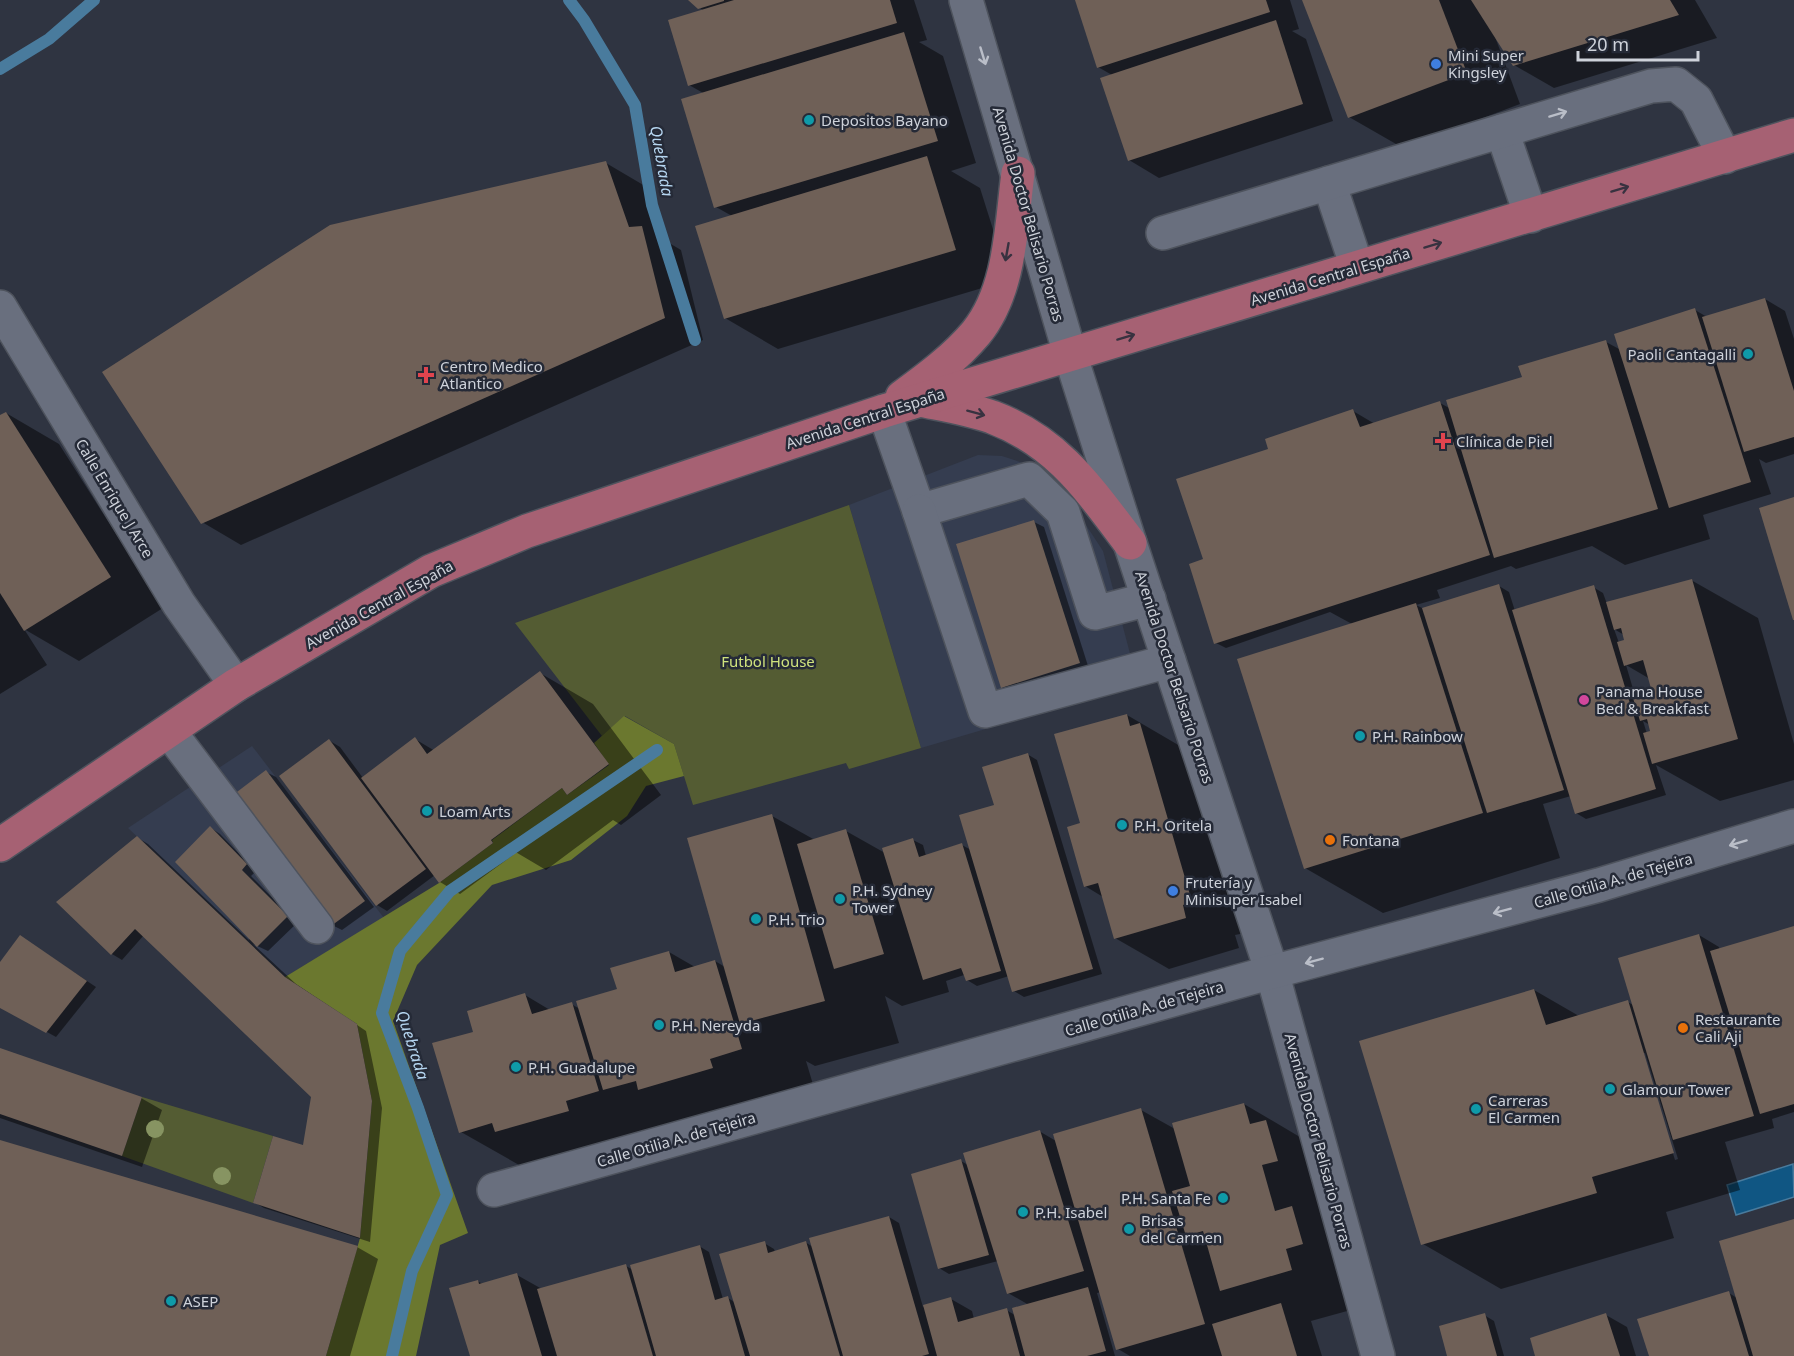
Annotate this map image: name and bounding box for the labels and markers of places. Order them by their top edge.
place label: Mini Super Kingsley [1448,45,1524,82]
marker: Mini Super Kingsley [1429,57,1443,71]
place label: Depositos Bayano [821,110,948,130]
marker: Depositos Bayano [802,113,816,127]
place label: Paoli Cantagalli [1628,344,1736,364]
marker: Paoli Cantagalli [1741,347,1755,361]
place label: Centro Medico Atlantico [440,356,543,393]
marker: Centro Medico Atlantico [417,366,435,384]
place label: Clínica de Piel [1456,431,1553,451]
marker: Clínica de Piel [1434,432,1452,450]
place label: Panama House Bed & Breakfast [1596,681,1710,718]
marker: Panama House Bed & Breakfast [1577,693,1591,707]
place label: P.H. Rainbow [1372,726,1463,746]
marker: P.H. Rainbow [1353,729,1367,743]
place label: Loam Arts [439,801,511,821]
marker: Loam Arts [420,804,434,818]
place label: P.H. Oritela [1134,815,1212,835]
marker: P.H. Oritela [1115,818,1129,832]
place label: Fontana [1342,830,1400,850]
marker: Fontana [1323,833,1337,847]
place label: Frutería y Minisuper Isabel [1185,872,1302,909]
place label: P.H. Sydney Tower [852,880,933,917]
marker: Frutería y Minisuper Isabel [1166,884,1180,898]
marker: P.H. Sydney Tower [833,892,847,906]
place label: P.H. Trio [768,909,825,929]
marker: P.H. Trio [749,912,763,926]
place label: Restaurante Cali Aji [1695,1009,1781,1046]
place label: P.H. Nereyda [671,1015,760,1035]
marker: P.H. Nereyda [652,1018,666,1032]
marker: Restaurante Cali Aji [1676,1021,1690,1035]
place label: P.H. Guadalupe [528,1057,635,1077]
marker: P.H. Guadalupe [509,1060,523,1074]
place label: Glamour Tower [1622,1079,1730,1099]
marker: Glamour Tower [1603,1082,1617,1096]
place label: Carreras El Carmen [1488,1090,1560,1127]
marker: Carreras El Carmen [1469,1102,1483,1116]
place label: P.H. Santa Fe [1121,1188,1211,1208]
marker: P.H. Santa Fe [1216,1191,1230,1205]
place label: P.H. Isabel [1035,1202,1107,1222]
marker: P.H. Isabel [1016,1205,1030,1219]
place label: Brisas del Carmen [1141,1210,1222,1247]
marker: Brisas del Carmen [1122,1222,1136,1236]
place label: ASEP [183,1291,218,1311]
marker: ASEP [164,1294,178,1308]

